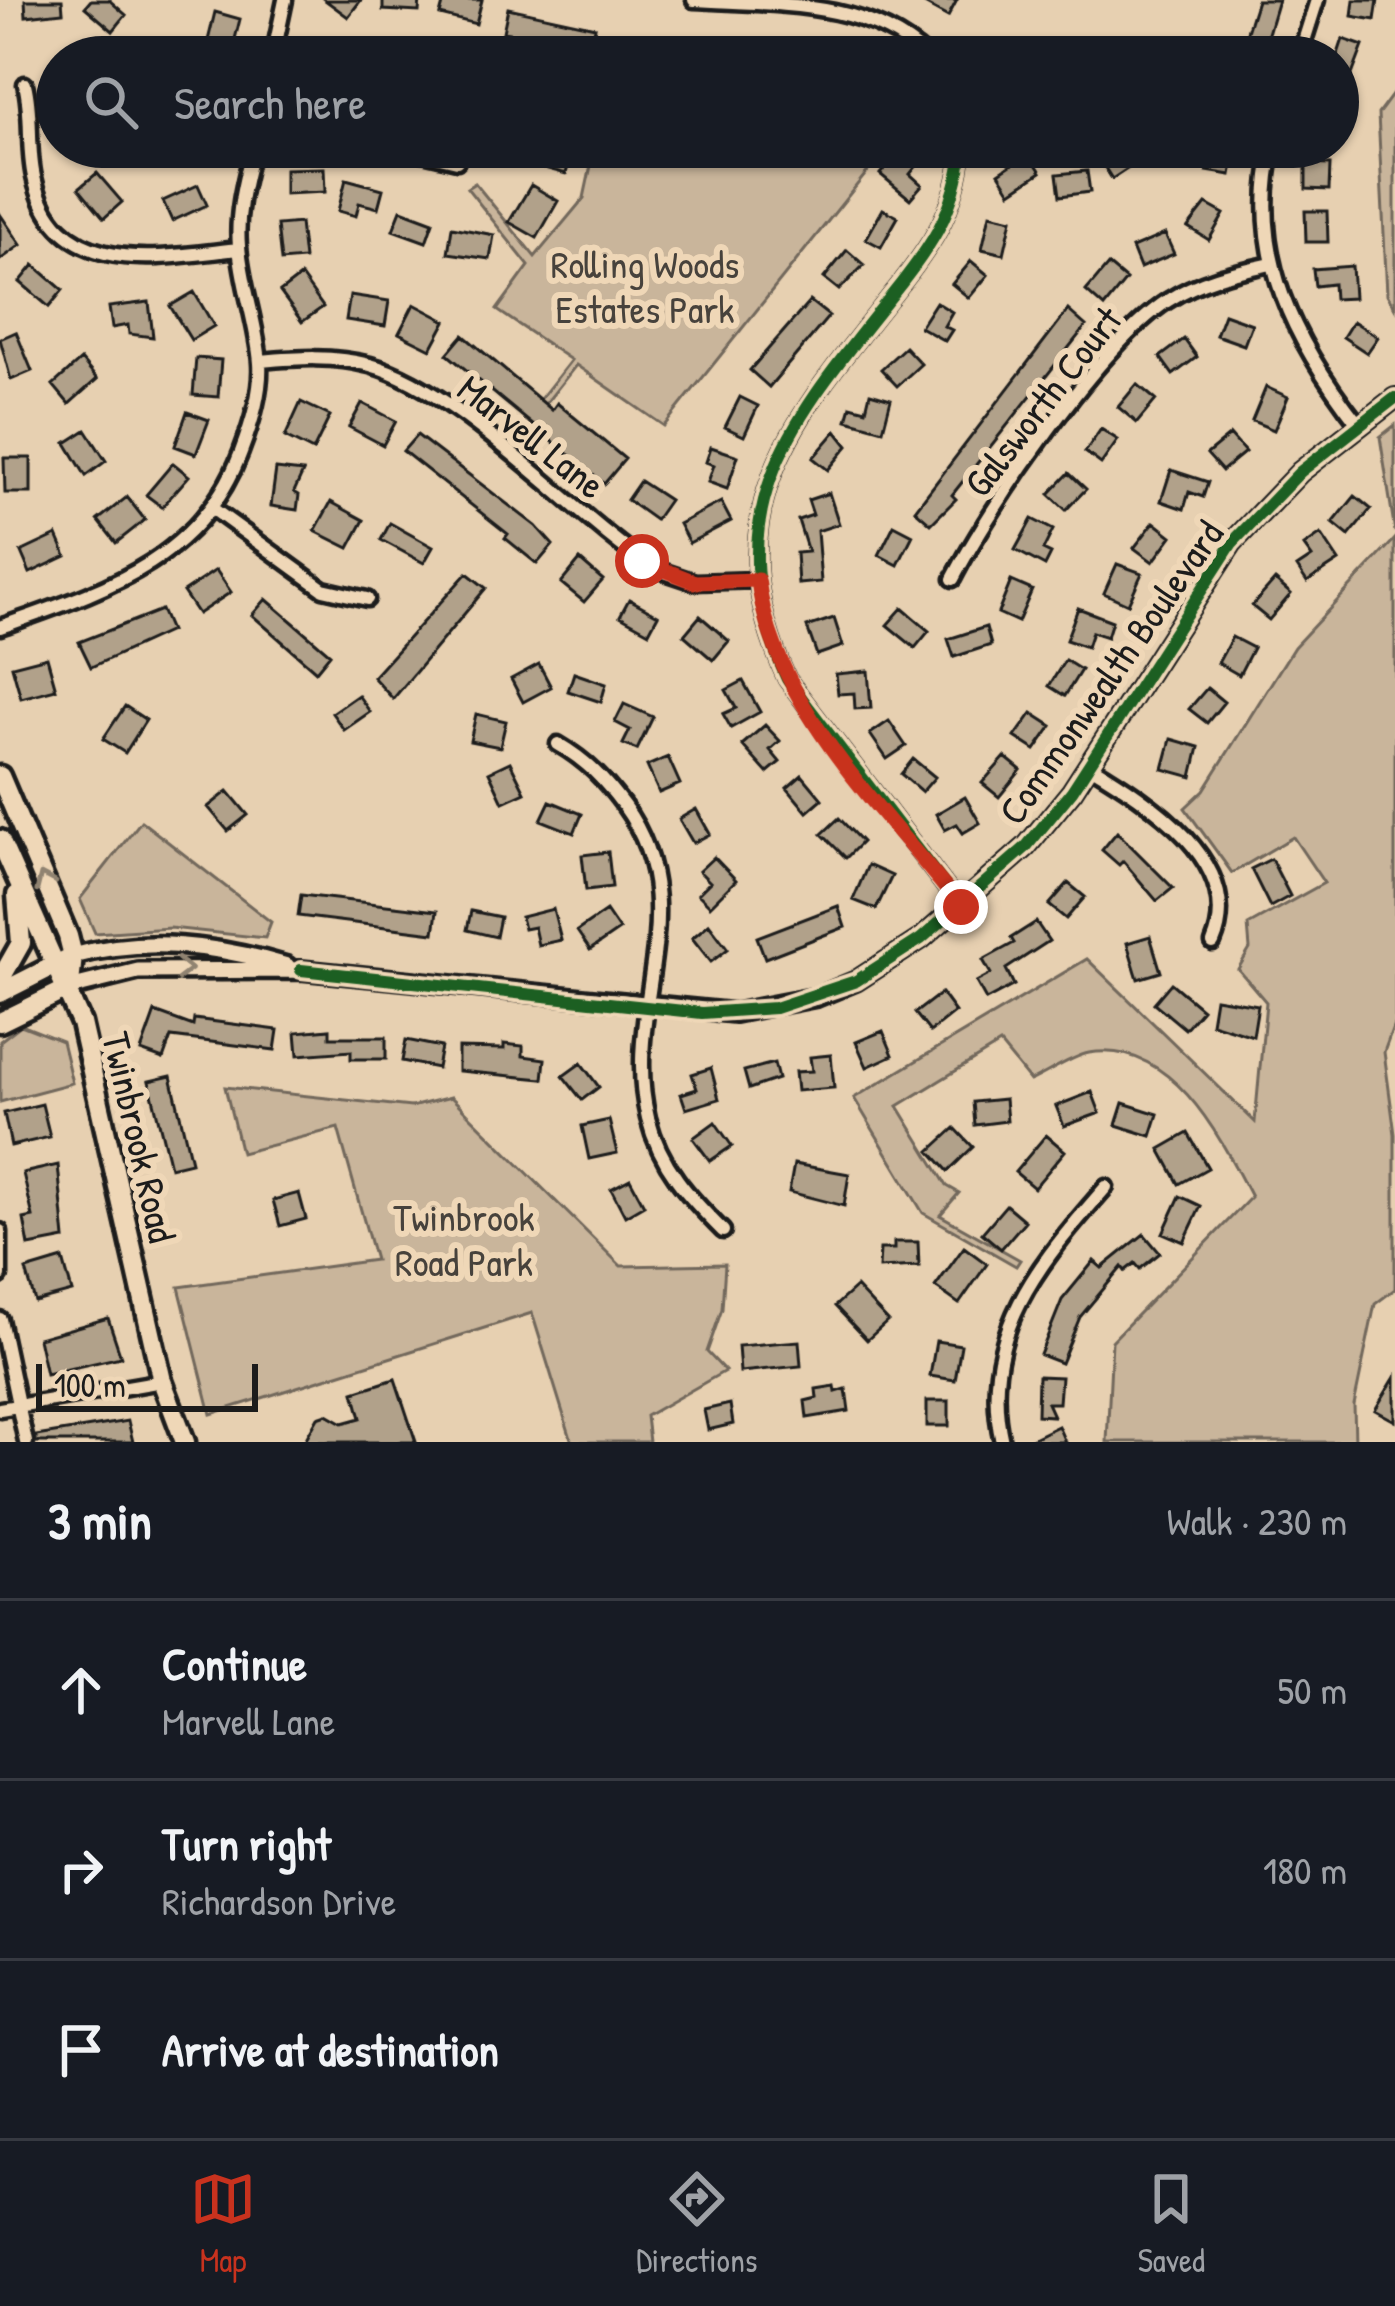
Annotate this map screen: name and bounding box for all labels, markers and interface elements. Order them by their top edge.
search box [36,36,1359,168]
icon: search [78,69,144,135]
text: Search here [174,72,366,133]
park label: Rolling Woods Estates Park [551,237,739,335]
street label: Galsworth Court [951,294,1133,507]
street label: Marvell Lane [447,362,617,510]
street label: Commonwealth Boulevard [985,510,1235,834]
route start [615,534,669,588]
one-way arrow [34,871,58,893]
route end [934,880,988,934]
one-way arrow [175,956,194,982]
street label: Twinbrook Road [90,1027,190,1247]
park label: Twinbrook Road Park [393,1190,535,1288]
scale bar [36,1358,258,1411]
text: 100 m [54,1363,126,1407]
text: 3 min [48,1486,152,1555]
text: Walk · 230 m [1167,1494,1347,1547]
text: Continue [162,1633,307,1694]
icon: ahead [48,1657,114,1723]
text: 50 m [1278,1663,1347,1716]
text: Marvell Lane [162,1694,335,1747]
text: Turn right [162,1813,331,1874]
icon: right [48,1837,114,1903]
text: 180 m [1263,1843,1347,1896]
text: Richardson Drive [162,1874,396,1927]
icon: arrive [48,2017,114,2083]
text: Arrive at destination [162,2019,499,2080]
tab: Map [190,2166,256,2282]
tab: Directions [636,2166,758,2282]
tab: Saved [1138,2166,1205,2282]

